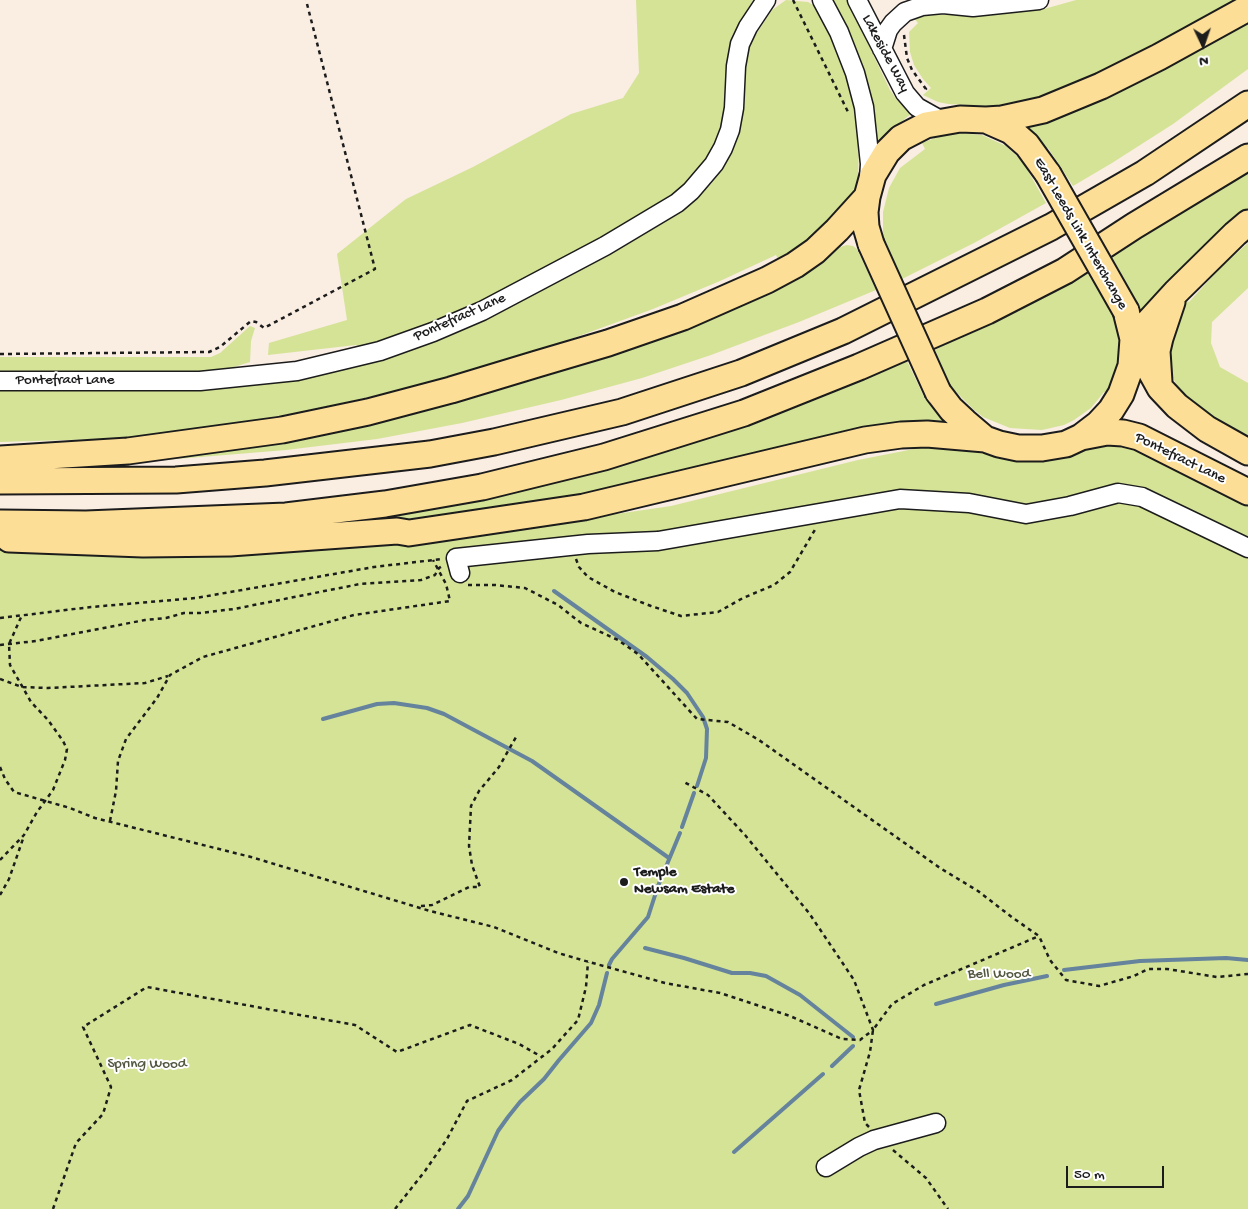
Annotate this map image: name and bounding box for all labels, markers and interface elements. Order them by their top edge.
street label: Lakeside Way [857,12,913,96]
north arrow [1178,20,1228,70]
text: N [1199,52,1209,69]
street label: East Leeds Link Interchange [1029,155,1131,313]
street label: Pontefract Lane [411,290,509,346]
street label: Pontefract Lane [16,372,114,390]
street label: Pontefract Lane [1132,429,1228,489]
place label: Temple Newsam Estate [634,864,734,899]
marker: Temple Newsam Estate [618,876,630,888]
park label: Bell Wood [968,966,1030,984]
park label: Spring Wood [107,1056,187,1074]
scale bar [1068,1156,1166,1188]
text: 50 m [1074,1166,1105,1184]

